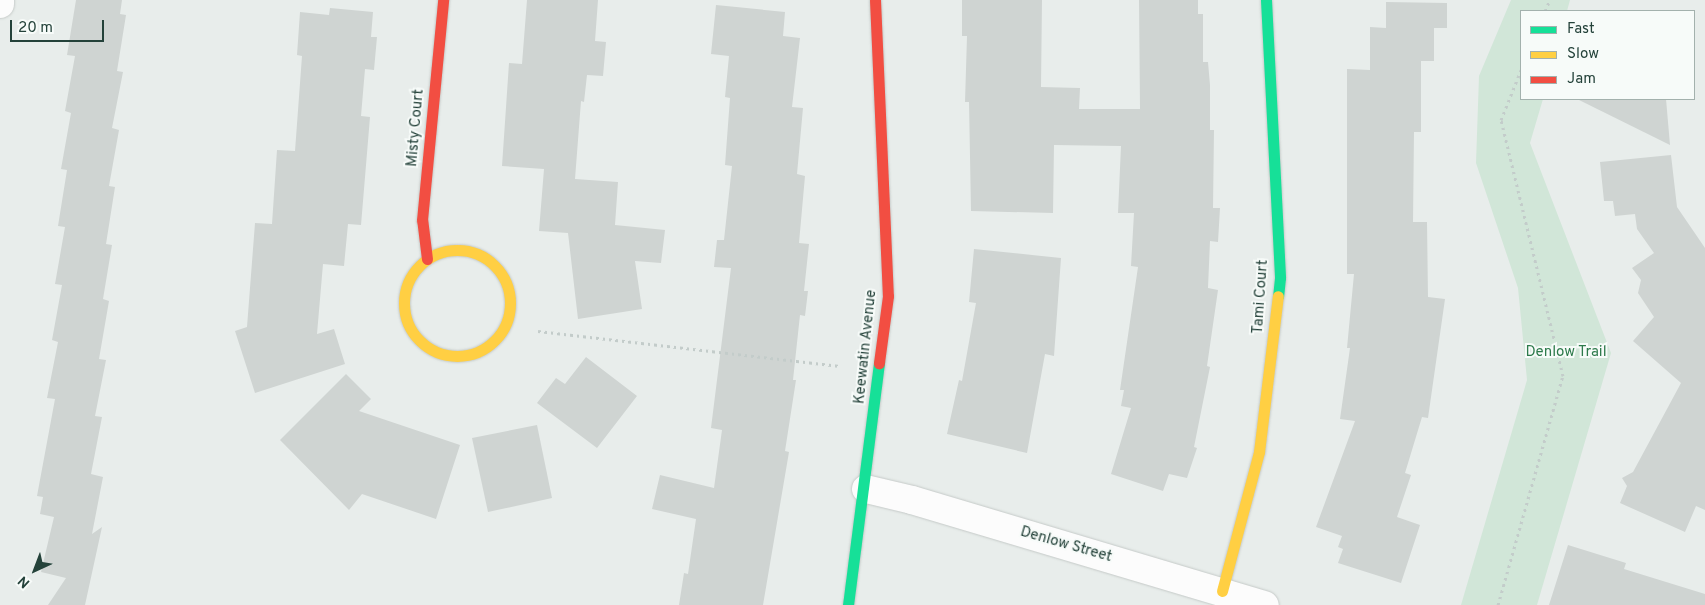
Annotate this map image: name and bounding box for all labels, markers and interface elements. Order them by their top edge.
scale bar [12,10,106,42]
legend [1520,10,1695,100]
text: 20 m [18,19,53,38]
text: Fast [1567,20,1595,39]
text: Slow [1567,45,1599,64]
text: Jam [1567,70,1596,89]
street label: Misty Court [404,88,428,168]
street label: Tami Court [1249,259,1273,335]
street label: Keewatin Avenue [851,289,881,405]
park label: Denlow Trail [1525,344,1607,362]
street label: Denlow Street [1018,523,1114,567]
north arrow [10,545,60,595]
text: N [15,572,34,591]

